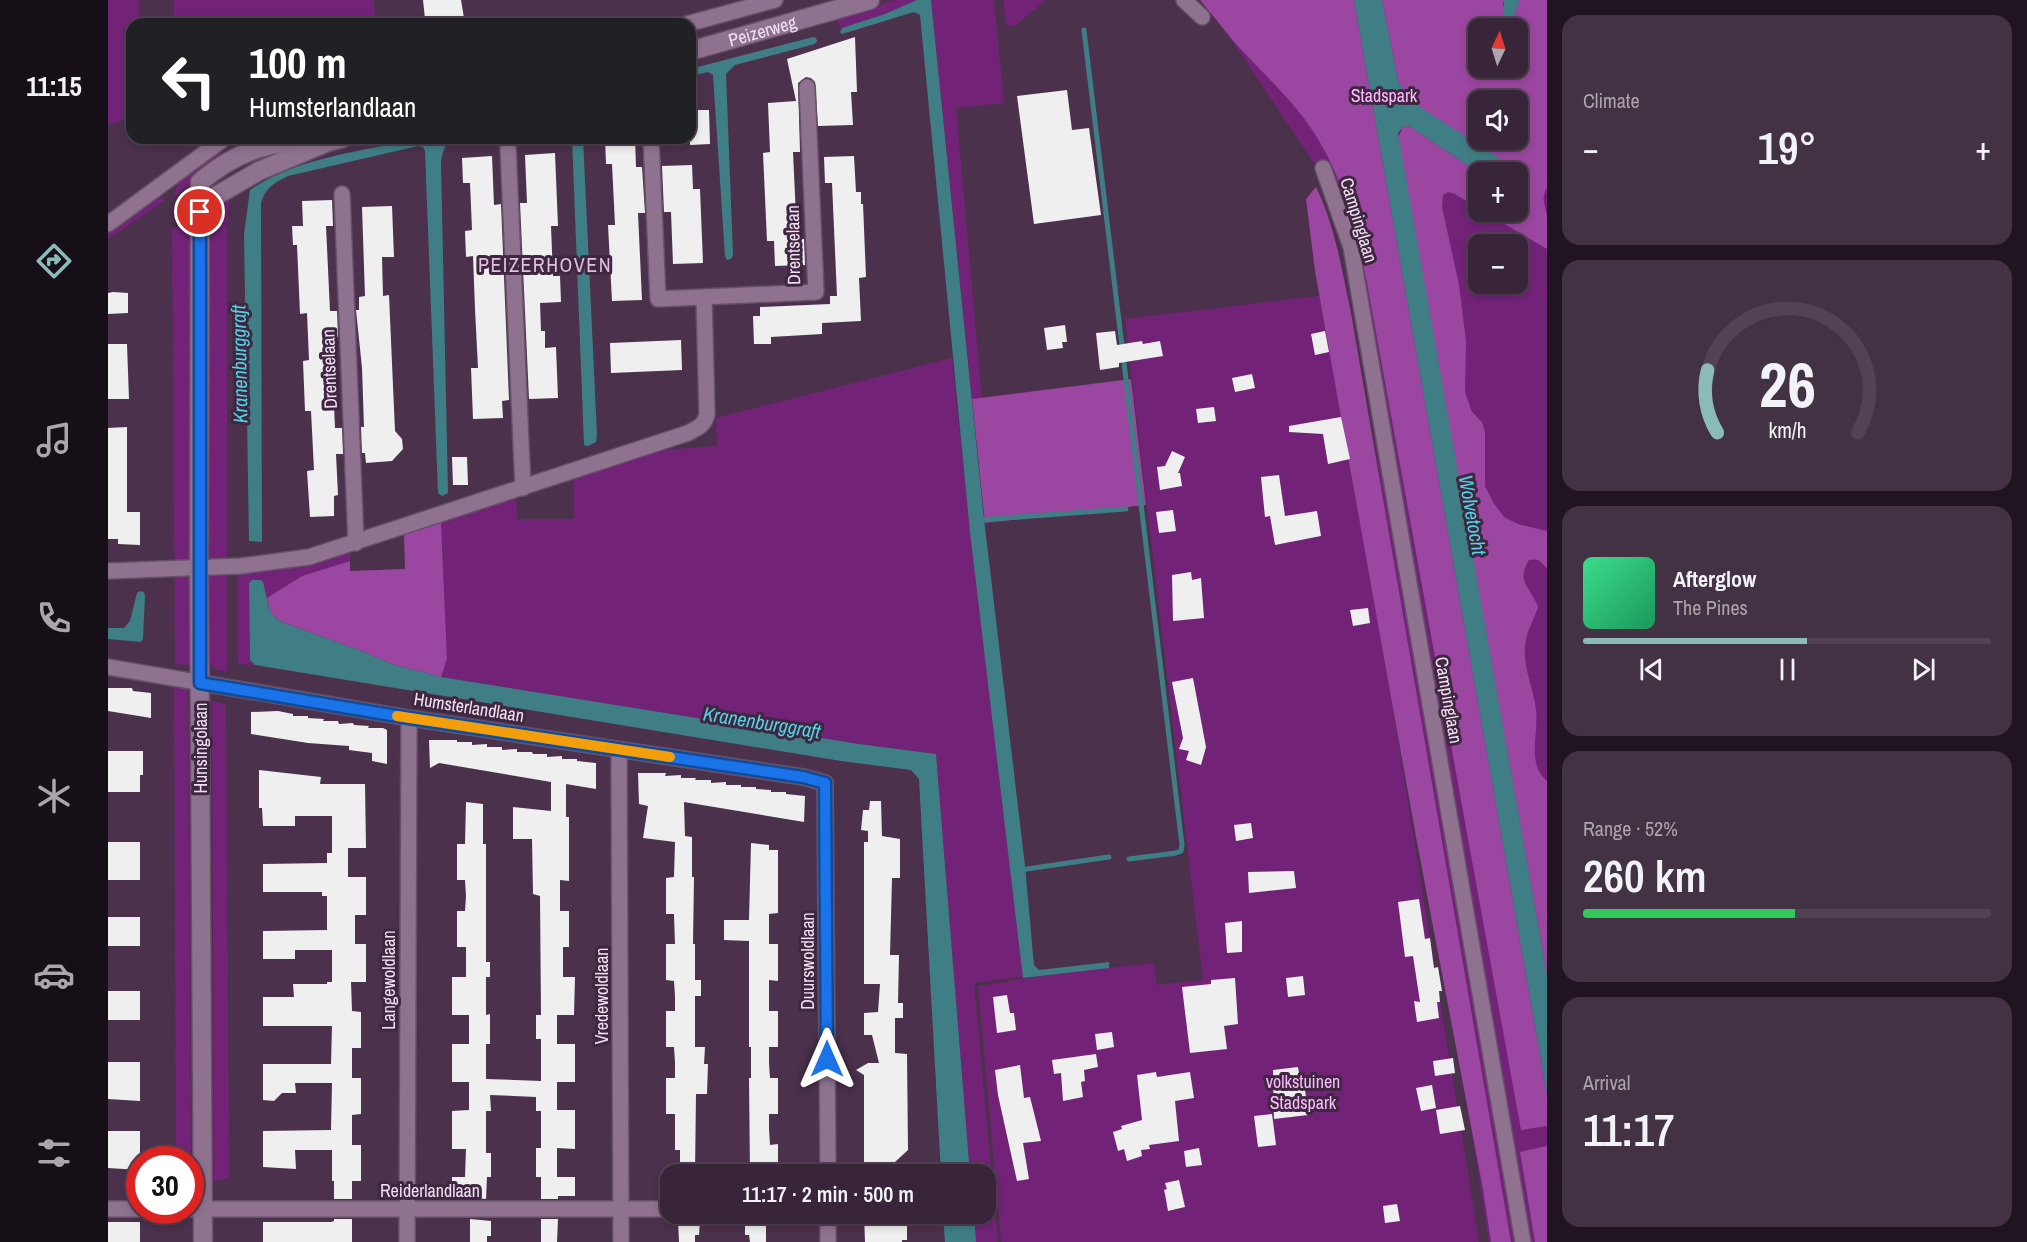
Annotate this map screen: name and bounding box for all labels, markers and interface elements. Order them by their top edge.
street label: Peizerweg [725,9,800,52]
north arrow [1468,18,1528,78]
map controls [1468,18,1528,294]
text: 100 m [249,35,347,91]
icon: left [150,42,228,120]
text: 11:15 [26,68,82,104]
park label: Stadspark [1351,83,1418,108]
text: Climate [1583,87,1640,114]
text: Humsterlandlaan [249,89,416,125]
button: sound [1468,90,1528,150]
text: 19° [1757,117,1817,178]
text: − [1583,126,1599,170]
text: + [1975,126,1991,170]
button: + [1468,162,1528,222]
street label: Campinglaan [1334,174,1384,266]
pin [174,186,225,237]
icon: arrive [183,195,216,228]
street label: Drentselaan [780,205,806,285]
button: − [1468,234,1528,294]
icon: directions [33,240,75,282]
district label: PEIZERHOVEN [478,251,612,278]
water label: Kranenburggraft [224,304,254,423]
street label: Drentselaan [315,329,343,409]
text: 26 [1759,342,1815,426]
text: km/h [1768,416,1806,445]
icon: music [33,419,75,461]
water label: Wolvetocht [1453,473,1493,558]
text: Afterglow [1673,564,1756,594]
text: The Pines [1673,594,1748,621]
icon: phone [33,597,75,639]
icon: previous [1635,653,1668,686]
icon: pause [1771,653,1804,686]
icon: next [1907,653,1940,686]
street label: Campinglaan [1429,655,1469,745]
street label: Humsterlandlaan [412,686,526,728]
water label: Kranenburggraft [701,699,823,745]
street label: Hunsingolaan [188,702,213,794]
icon: climate [33,775,75,817]
text: Range · 52% [1583,815,1678,842]
text: 260 km [1583,845,1707,906]
street label: Duurswoldlaan [795,912,820,1010]
street label: Langewoldlaan [376,930,401,1030]
street label: Vredewoldlaan [589,947,614,1045]
icon: car [33,954,75,996]
position arrow [795,1027,859,1091]
park label: volkstuinen Stadspark [1266,1069,1340,1115]
text: Arrival [1583,1069,1630,1096]
text: 11:17 [1583,1099,1674,1160]
icon: filters [33,1132,75,1174]
speed limit sign: 30 [126,1146,204,1224]
street label: Reiderlandlaan [380,1178,480,1203]
text: 11:17 · 2 min · 500 m [742,1179,914,1209]

